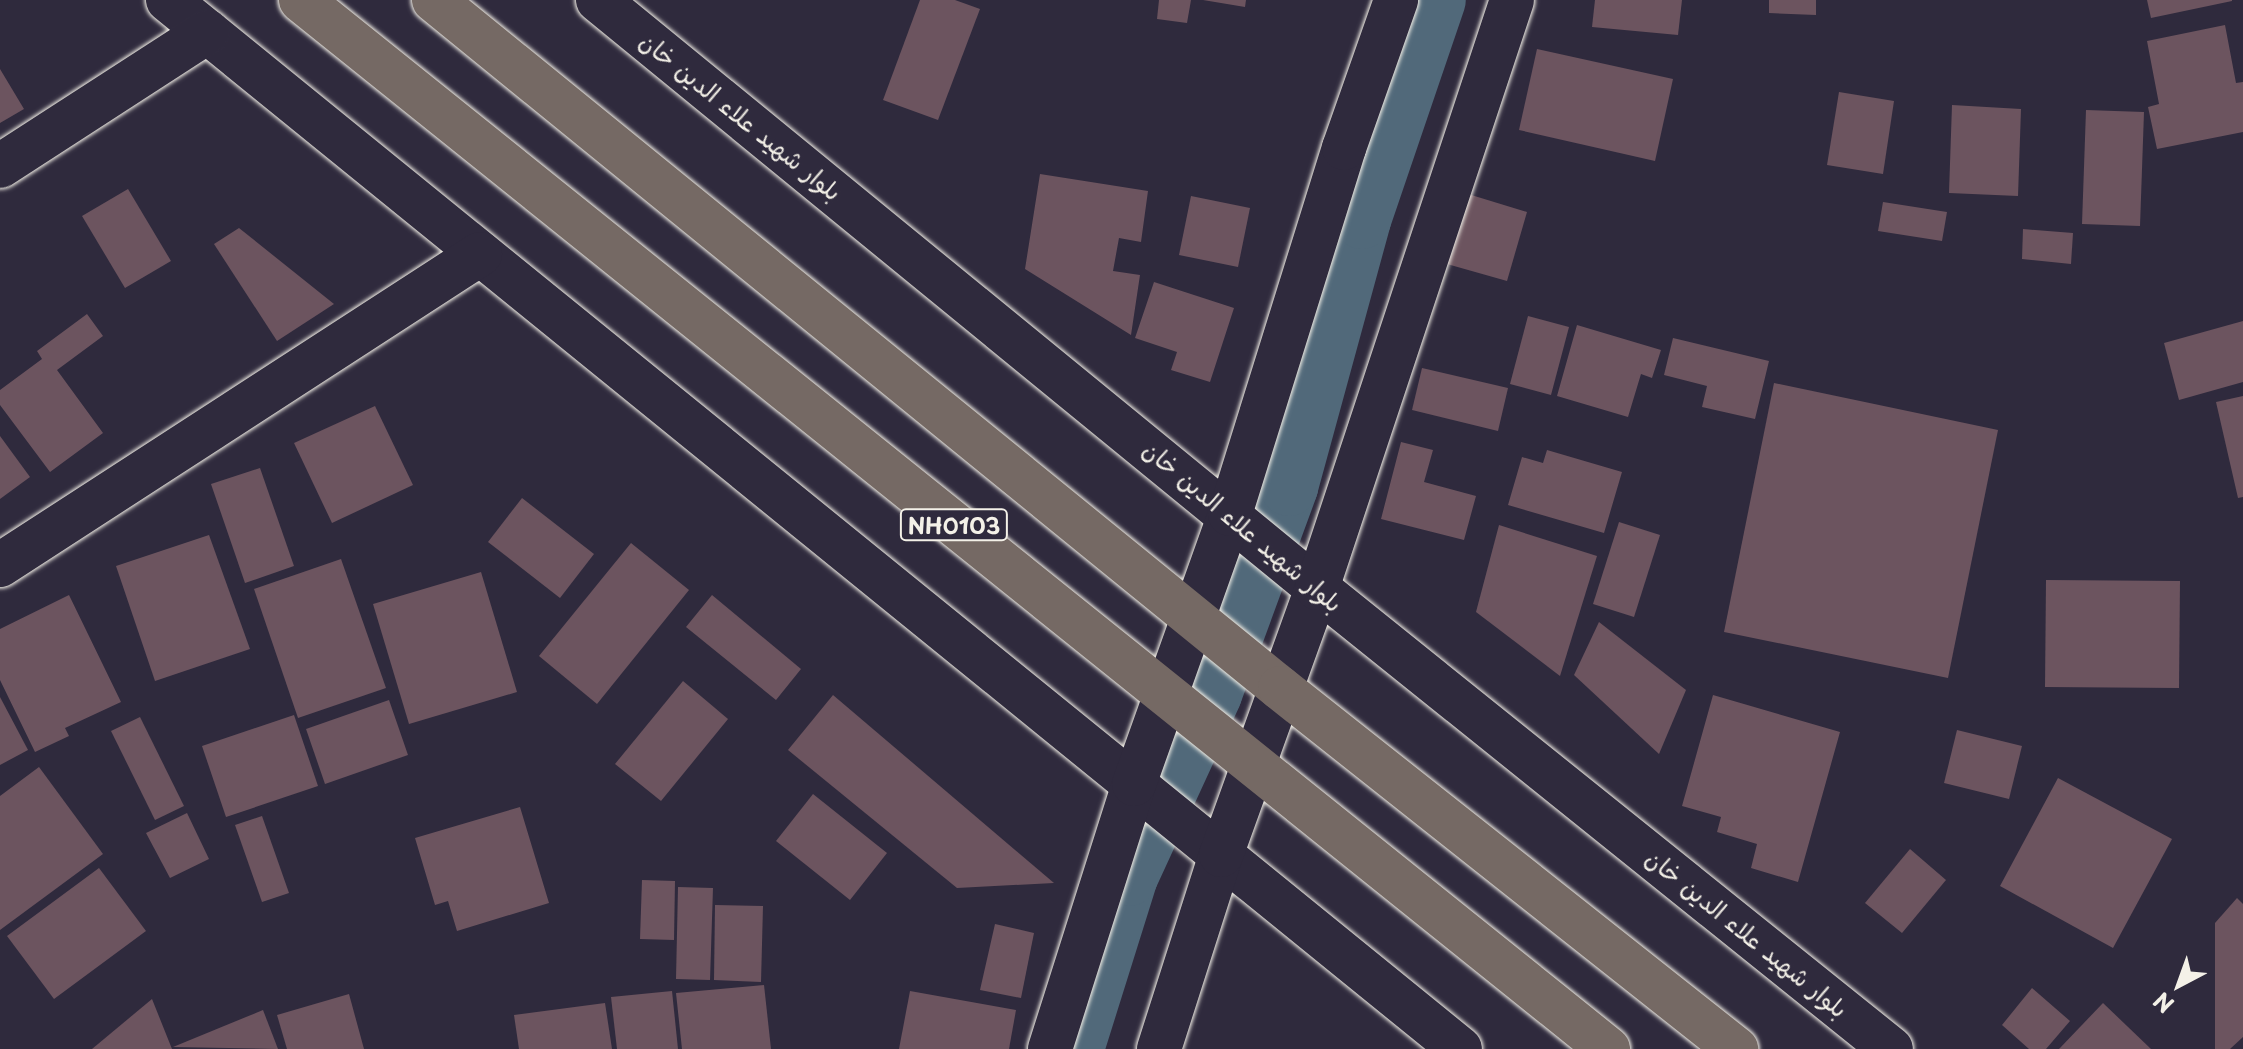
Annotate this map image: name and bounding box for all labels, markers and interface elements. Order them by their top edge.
street label: بلوار شهید علاء الدین خان [634,26,848,206]
street label: بلوار شهید علاء الدین خان [1138,434,1348,618]
road number: NH0103 [898,507,1010,543]
street label: بلوار شهید علاء الدین خان [1640,843,1854,1023]
north arrow [2139,945,2219,1025]
text: N [2146,985,2180,1022]

